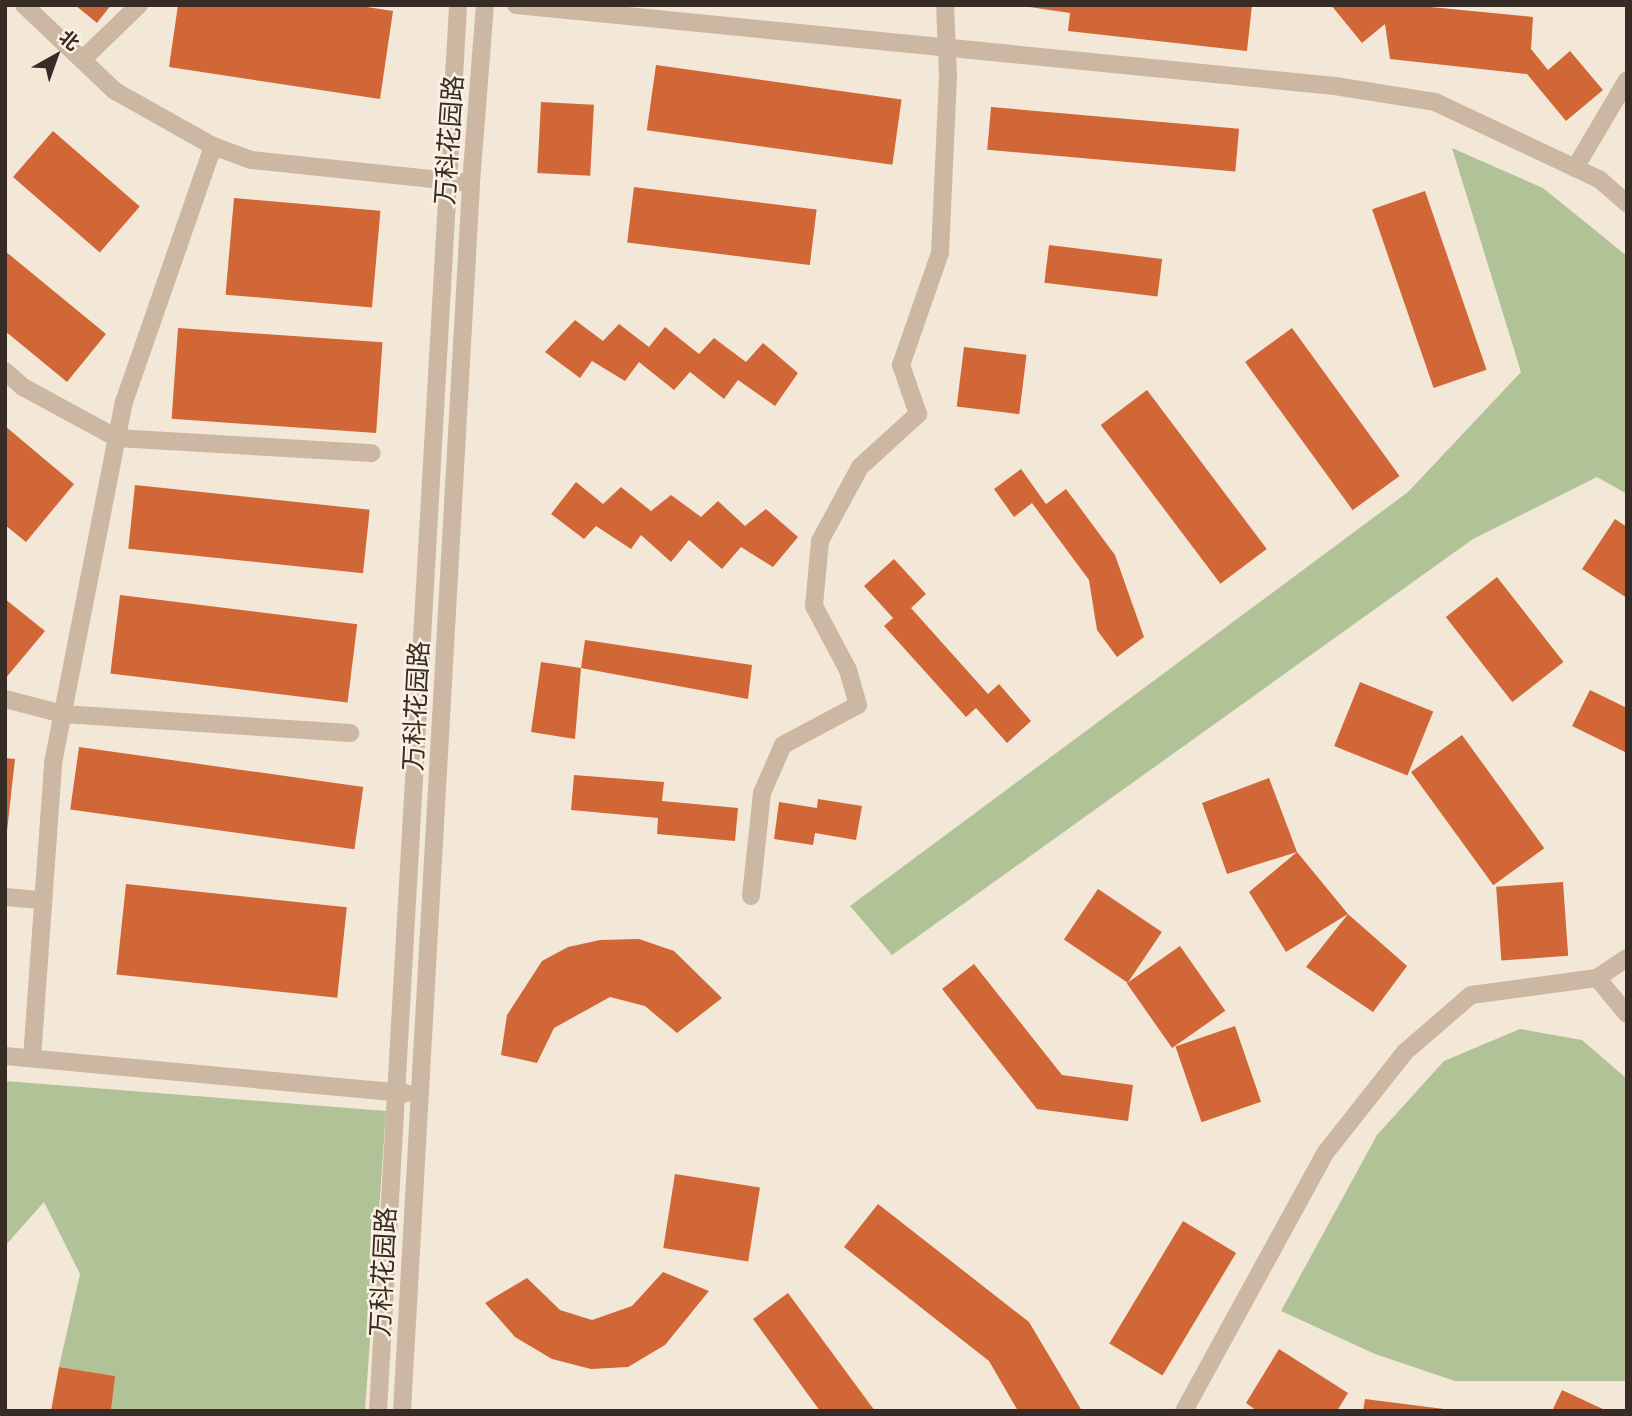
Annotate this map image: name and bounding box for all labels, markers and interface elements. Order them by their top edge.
north arrow [21,21,91,91]
text: 北 [53,22,86,57]
street label: 万科花园路 [429,74,469,206]
street label: 万科花园路 [397,640,435,772]
street label: 万科花园路 [364,1206,402,1338]

